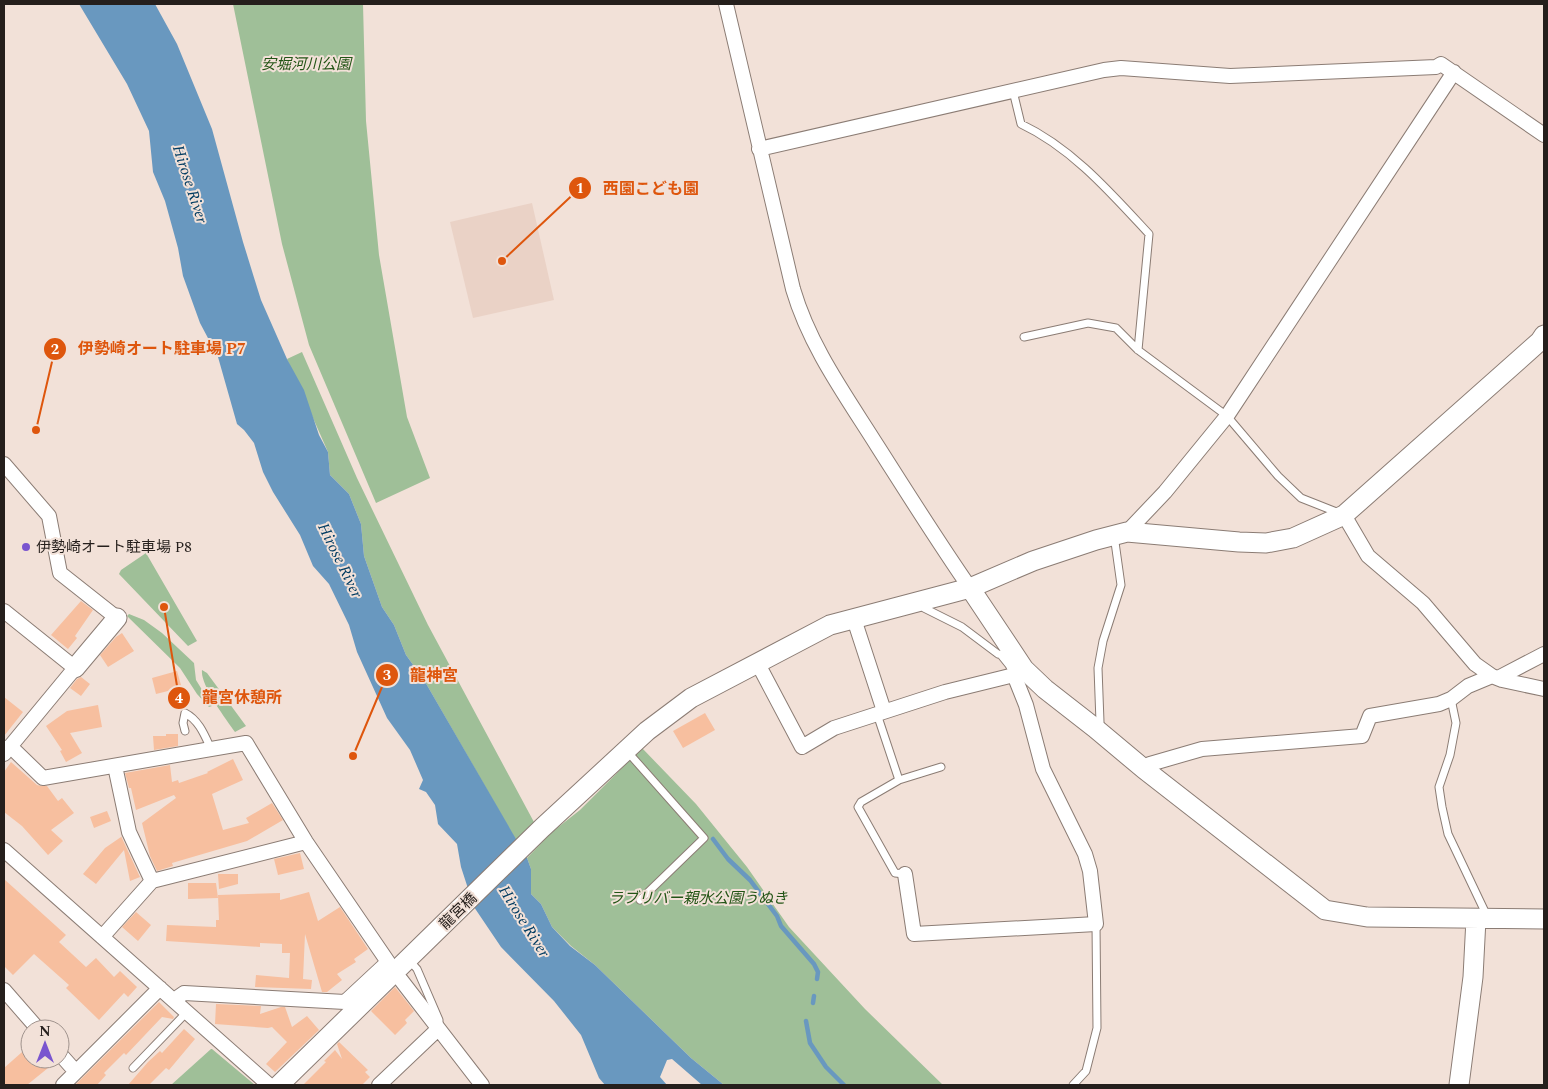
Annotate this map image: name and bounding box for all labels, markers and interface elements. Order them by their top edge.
park label: 安堀河川公園 [261,53,353,76]
water label: Hirose River [166,142,214,227]
callout: 西園こども園 [568,173,709,204]
text: 1 [576,177,584,200]
text: 西園こども園 [603,177,699,201]
callout: 伊勢崎オート駐車場 P7 [43,333,256,364]
text: 伊勢崎オート駐車場 P7 [77,337,246,361]
text: 2 [51,338,59,361]
water label: Hirose River [312,519,369,602]
place label: 伊勢崎オート駐車場 P8 [36,536,192,559]
marker: 伊勢崎オート駐車場 P8 [20,541,32,553]
callout: 龍神宮 [375,660,468,691]
text: 3 [383,664,391,687]
text: 龍神宮 [410,664,458,688]
callout: 龍宮休憩所 [167,682,292,713]
text: 龍宮休憩所 [202,686,282,710]
text: 4 [175,687,184,710]
water label: Hirose River [493,881,556,963]
street label: 龍宮橋 [434,887,483,935]
park label: ラブリバー親水公園うぬき [608,887,788,910]
north arrow [20,1019,70,1069]
text: N [39,1021,51,1042]

